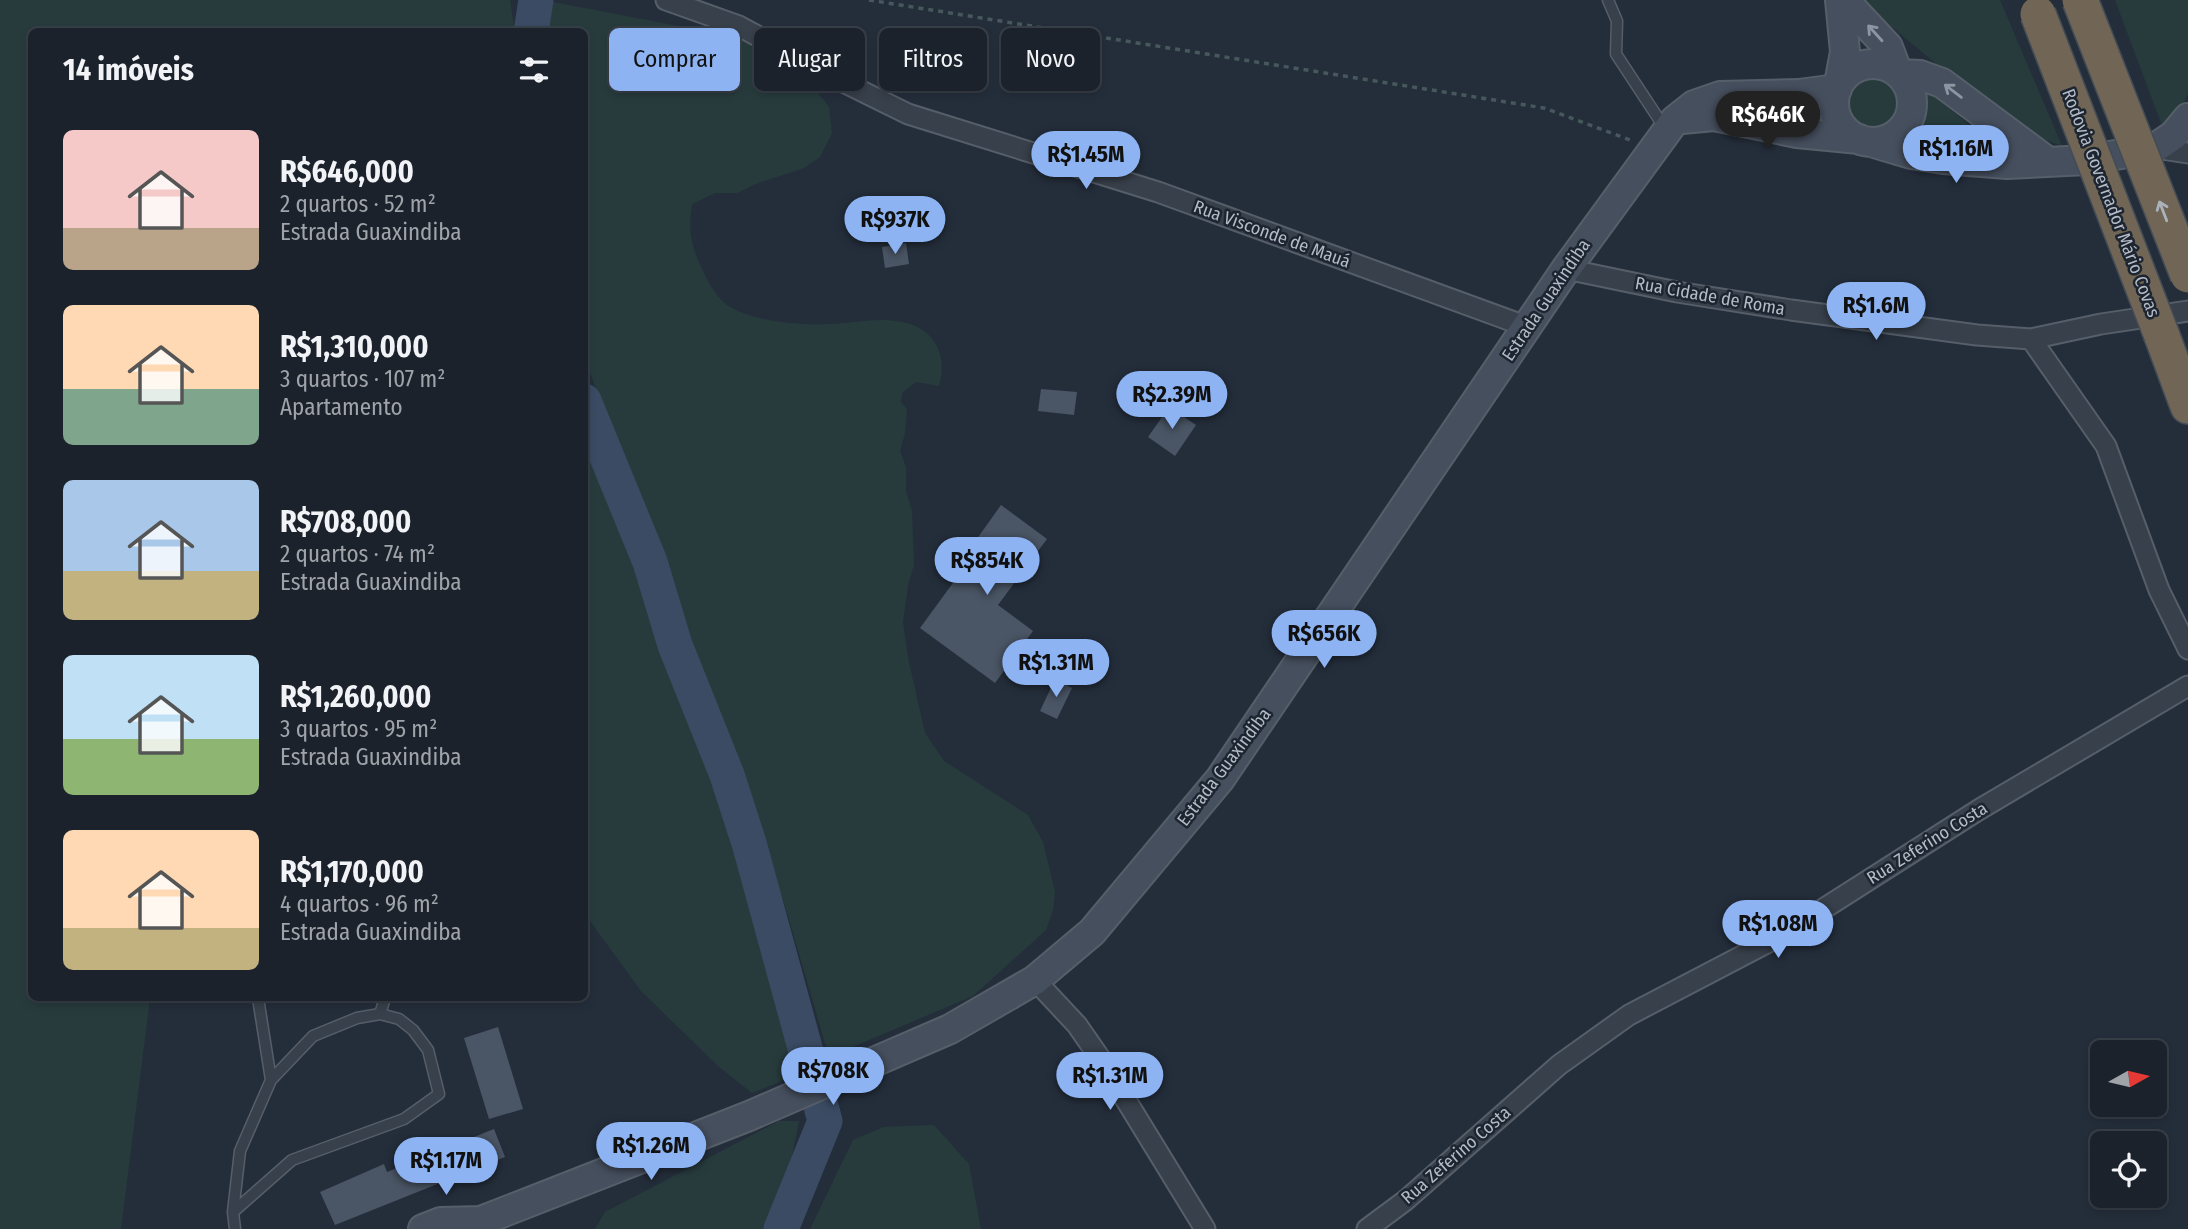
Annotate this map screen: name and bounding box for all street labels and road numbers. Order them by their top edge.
street label: Rodovia Governador Mário Covas [2057,86,2165,321]
street label: Rua Visconde de Mauá [1191,195,1354,273]
street label: Estrada Guaxindiba [1497,235,1595,365]
street label: Rua Cidade de Roma [1633,272,1787,320]
street label: Estrada Guaxindiba [1172,704,1276,830]
street label: Rua Zeferino Costa [1863,797,1991,889]
street label: Rua Zeferino Costa [1397,1101,1515,1209]

